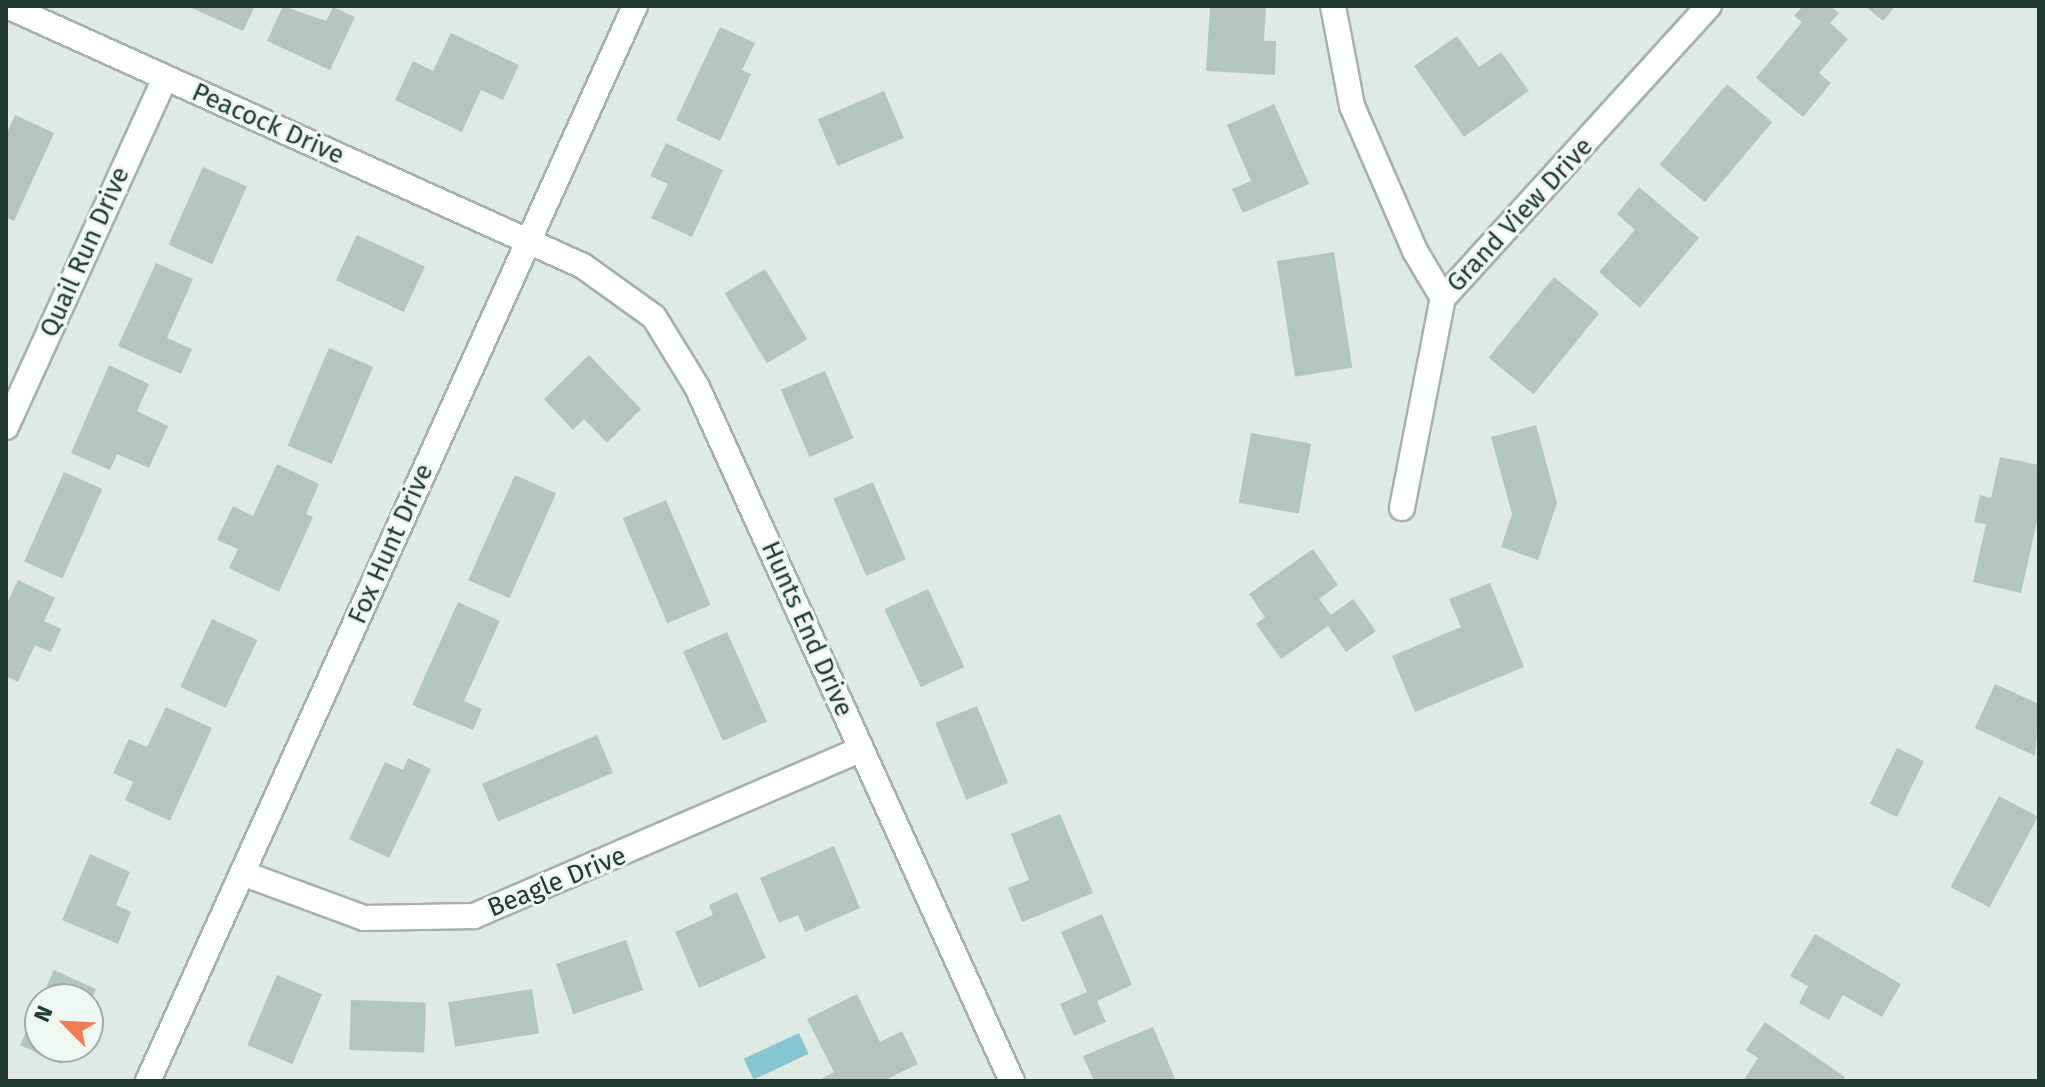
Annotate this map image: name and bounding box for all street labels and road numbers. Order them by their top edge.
street label: Peacock Drive [187,77,349,171]
street label: Grand View Drive [1440,131,1600,299]
street label: Quail Run Drive [34,162,136,342]
street label: Fox Hunt Drive [342,459,440,629]
street label: Hunts End Drive [754,536,860,722]
street label: Beagle Drive [483,840,631,924]

